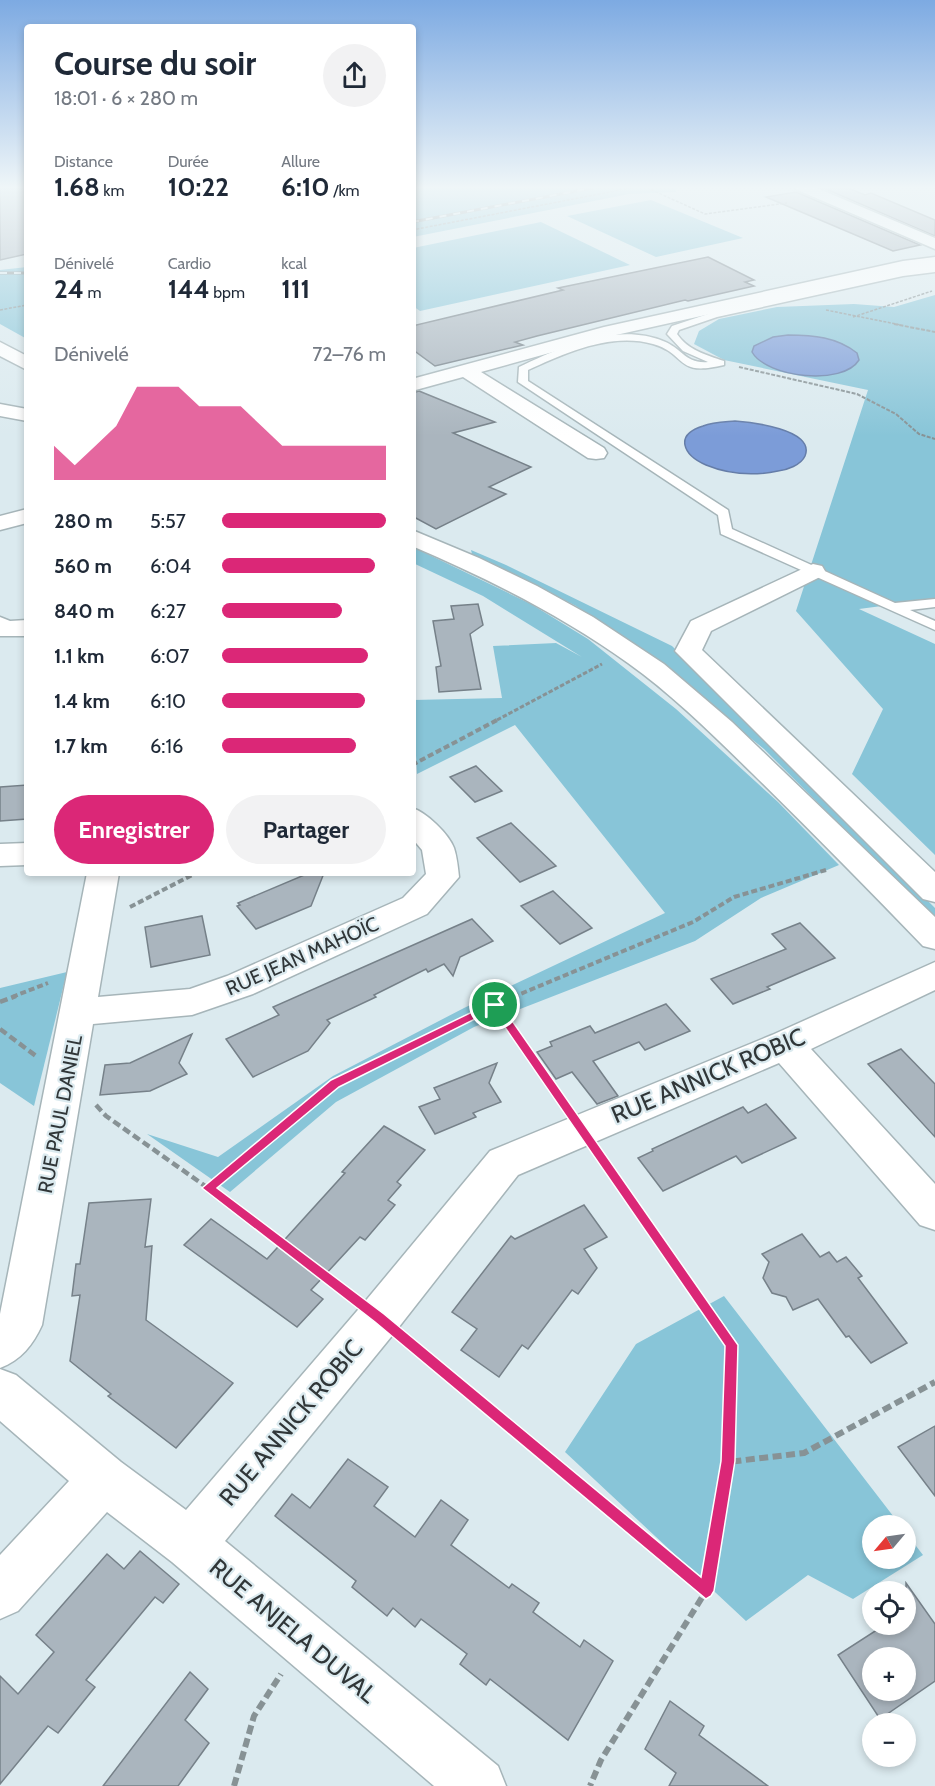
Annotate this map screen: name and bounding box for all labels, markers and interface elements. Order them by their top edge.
text: Course du soir [54,43,256,83]
button: share [323,44,386,107]
text: 18:01 · 6 × 280 m [54,86,198,110]
text: Distance [54,152,113,171]
text: Durée [168,152,209,171]
text: Allure [281,152,320,171]
text: 1.68 [54,171,100,203]
text: 10:22 [168,171,229,203]
text: 6:10 [281,171,330,203]
text: km [100,181,125,200]
text: /km [330,181,360,200]
text: Dénivelé [54,254,114,273]
text: Cardio [168,254,211,273]
text: kcal [281,254,307,273]
text: 24 [54,273,84,305]
text: 144 [168,273,210,305]
text: 111 [281,273,310,305]
text: m [84,283,102,302]
text: bpm [210,283,245,302]
text: Dénivelé [54,342,129,366]
text: 72–76 m [312,342,386,366]
text: 280 m [54,509,113,533]
text: 5:57 [150,509,186,533]
text: 560 m [54,554,112,578]
text: 6:04 [150,554,191,578]
text: 840 m [54,599,115,623]
text: 6:27 [150,599,186,623]
text: 1.1 km [54,644,104,668]
text: 6:07 [150,644,189,668]
text: 1.4 km [54,689,110,713]
text: 6:10 [150,689,186,713]
text: 1.7 km [54,734,108,758]
text: 6:16 [150,734,183,758]
button: Enregistrer [54,795,214,864]
button: Partager [226,795,386,864]
street label: RUE JEAN MAHOÏC [222,912,382,1000]
pin [469,979,520,1030]
icon: arrive [478,988,511,1021]
street label: RUE ANNICK ROBIC [607,1022,809,1129]
street label: RUE PAUL DANIEL [33,1033,87,1195]
street label: RUE ANNICK ROBIC [213,1334,368,1511]
north arrow [862,1515,916,1569]
map controls [862,1515,916,1767]
street label: RUE ANJELA DUVAL [204,1552,383,1709]
button: locate [862,1581,916,1635]
button: + [862,1647,916,1701]
button: − [862,1713,916,1767]

